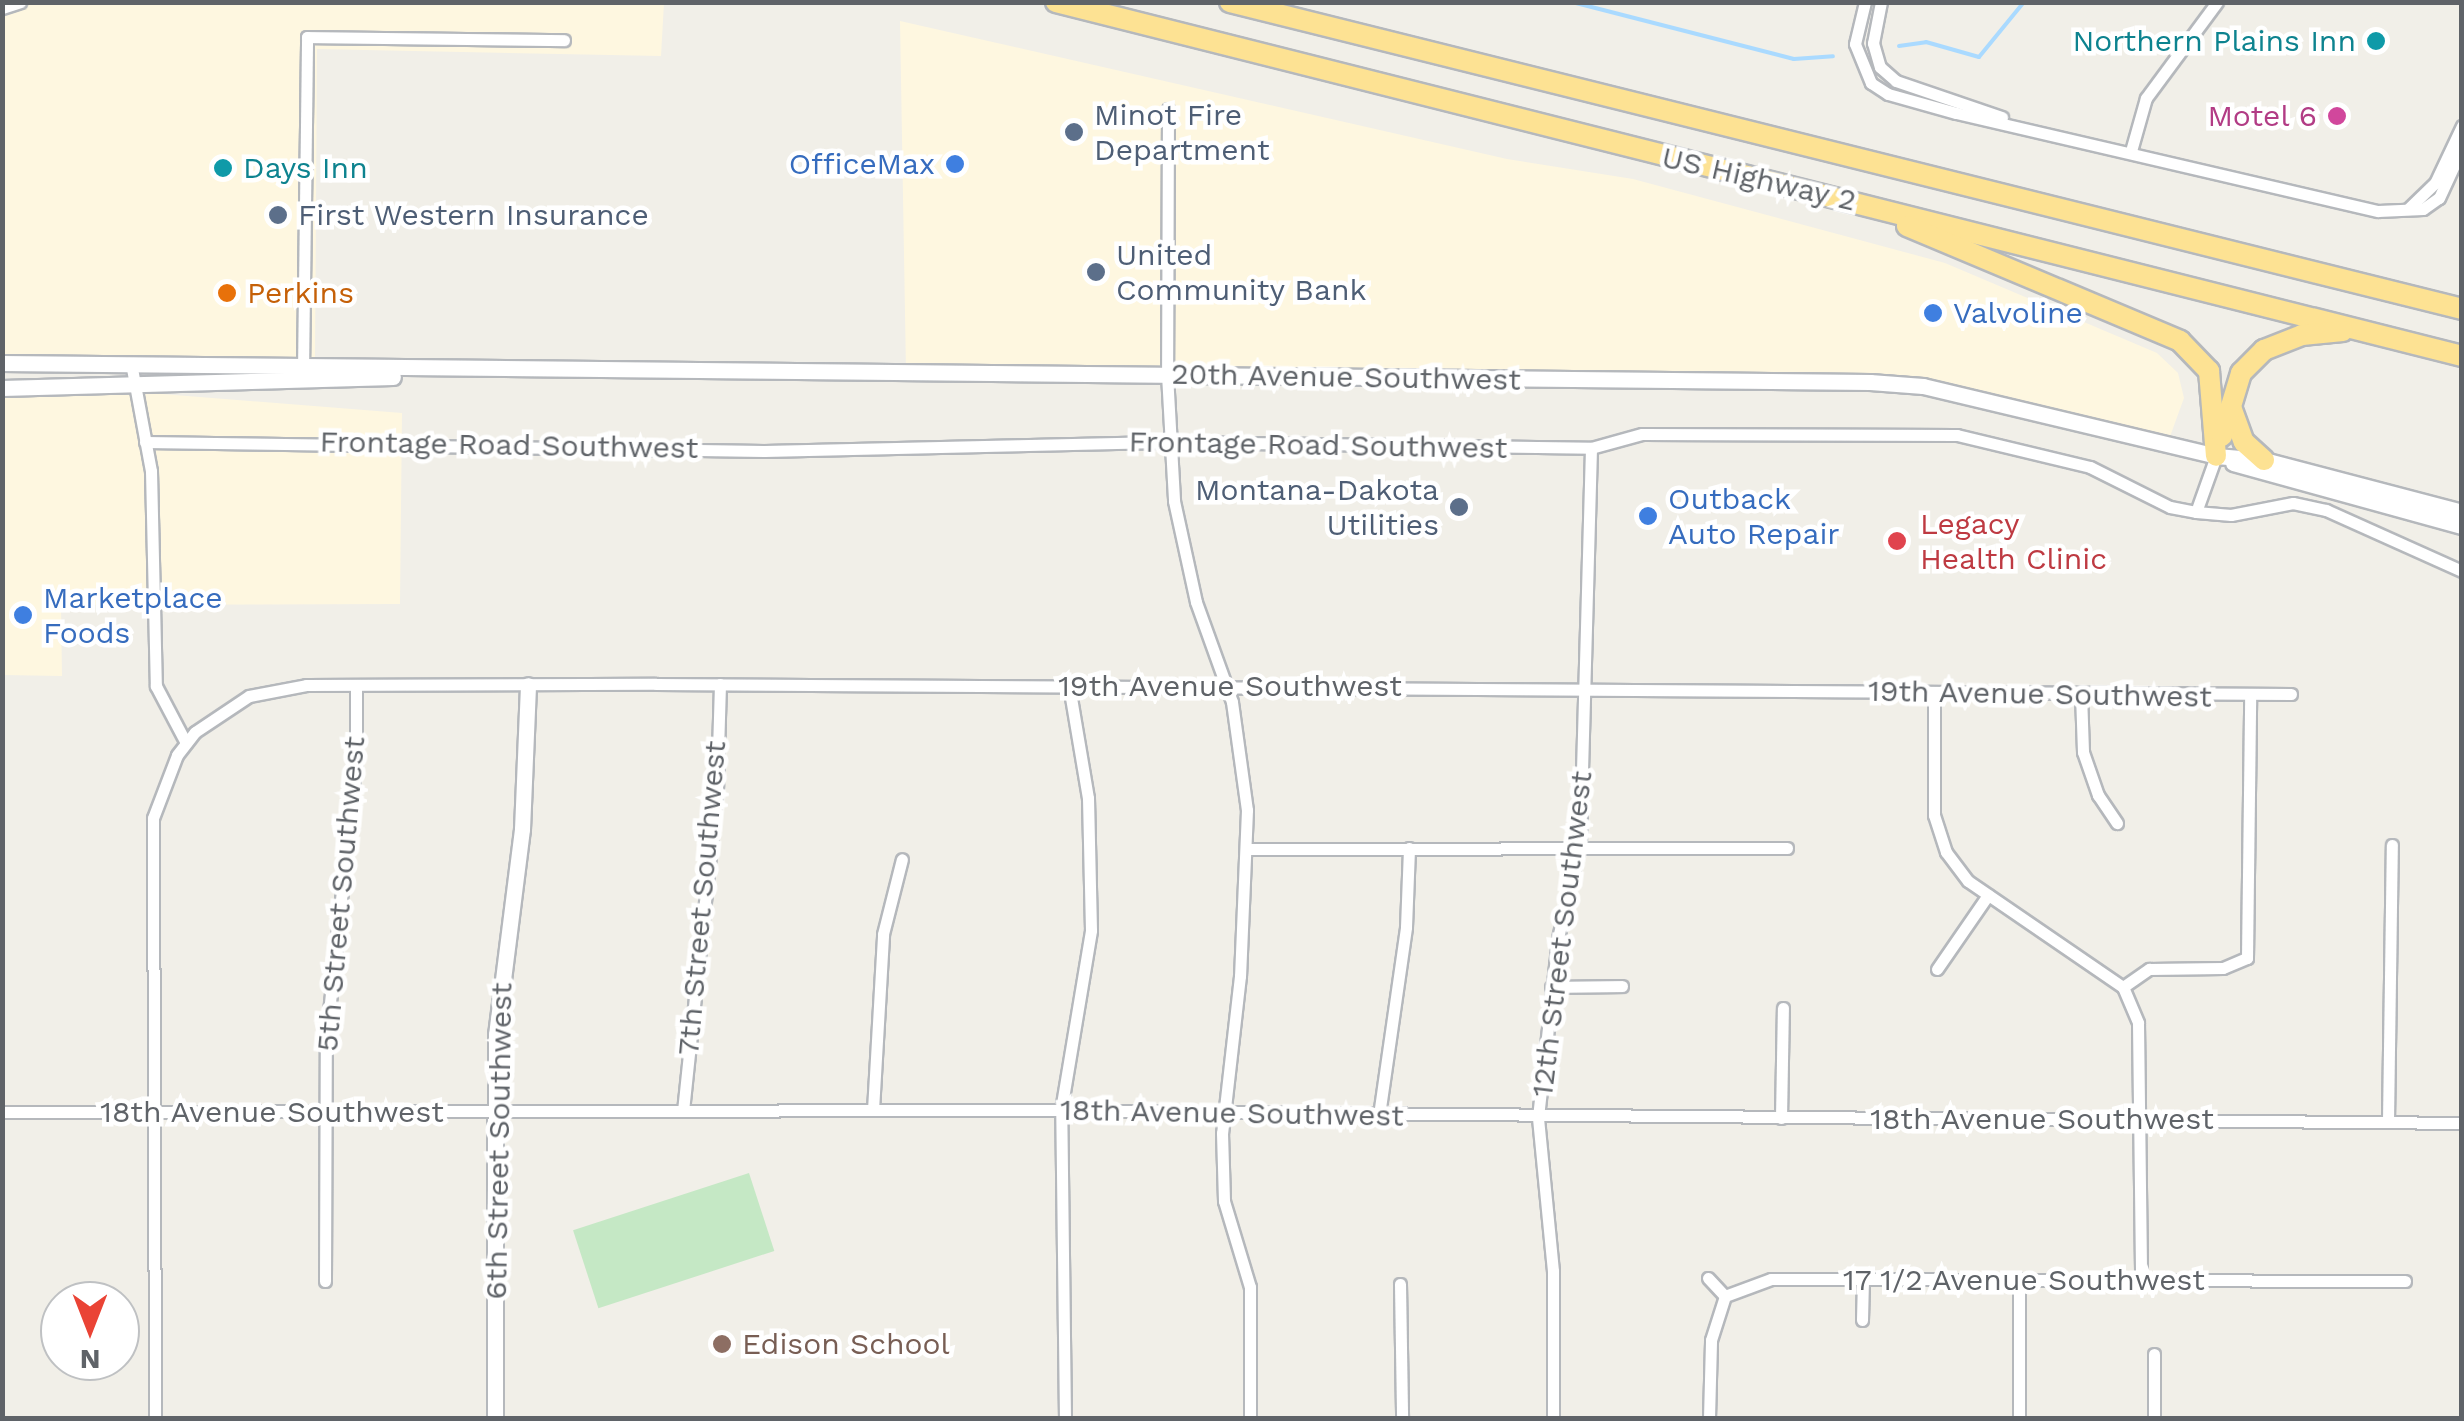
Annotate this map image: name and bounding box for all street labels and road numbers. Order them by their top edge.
street label: US Highway 2 [1658,139,1860,219]
street label: 20th Avenue Southwest [1170,356,1522,398]
street label: Frontage Road Southwest [319,424,699,466]
street label: Frontage Road Southwest [1128,424,1508,466]
street label: 19th Avenue Southwest [1058,668,1402,704]
street label: 19th Avenue Southwest [1867,673,2213,715]
street label: 5th Street Southwest [309,735,373,1053]
street label: 7th Street Southwest [670,739,734,1057]
street label: 12th Street Southwest [1524,769,1600,1099]
street label: 6th Street Southwest [478,982,520,1300]
street label: 18th Avenue Southwest [1059,1092,1405,1134]
street label: 18th Avenue Southwest [100,1094,444,1130]
street label: 18th Avenue Southwest [1870,1101,2214,1137]
street label: 17 1/2 Avenue Southwest [1842,1262,2206,1298]

